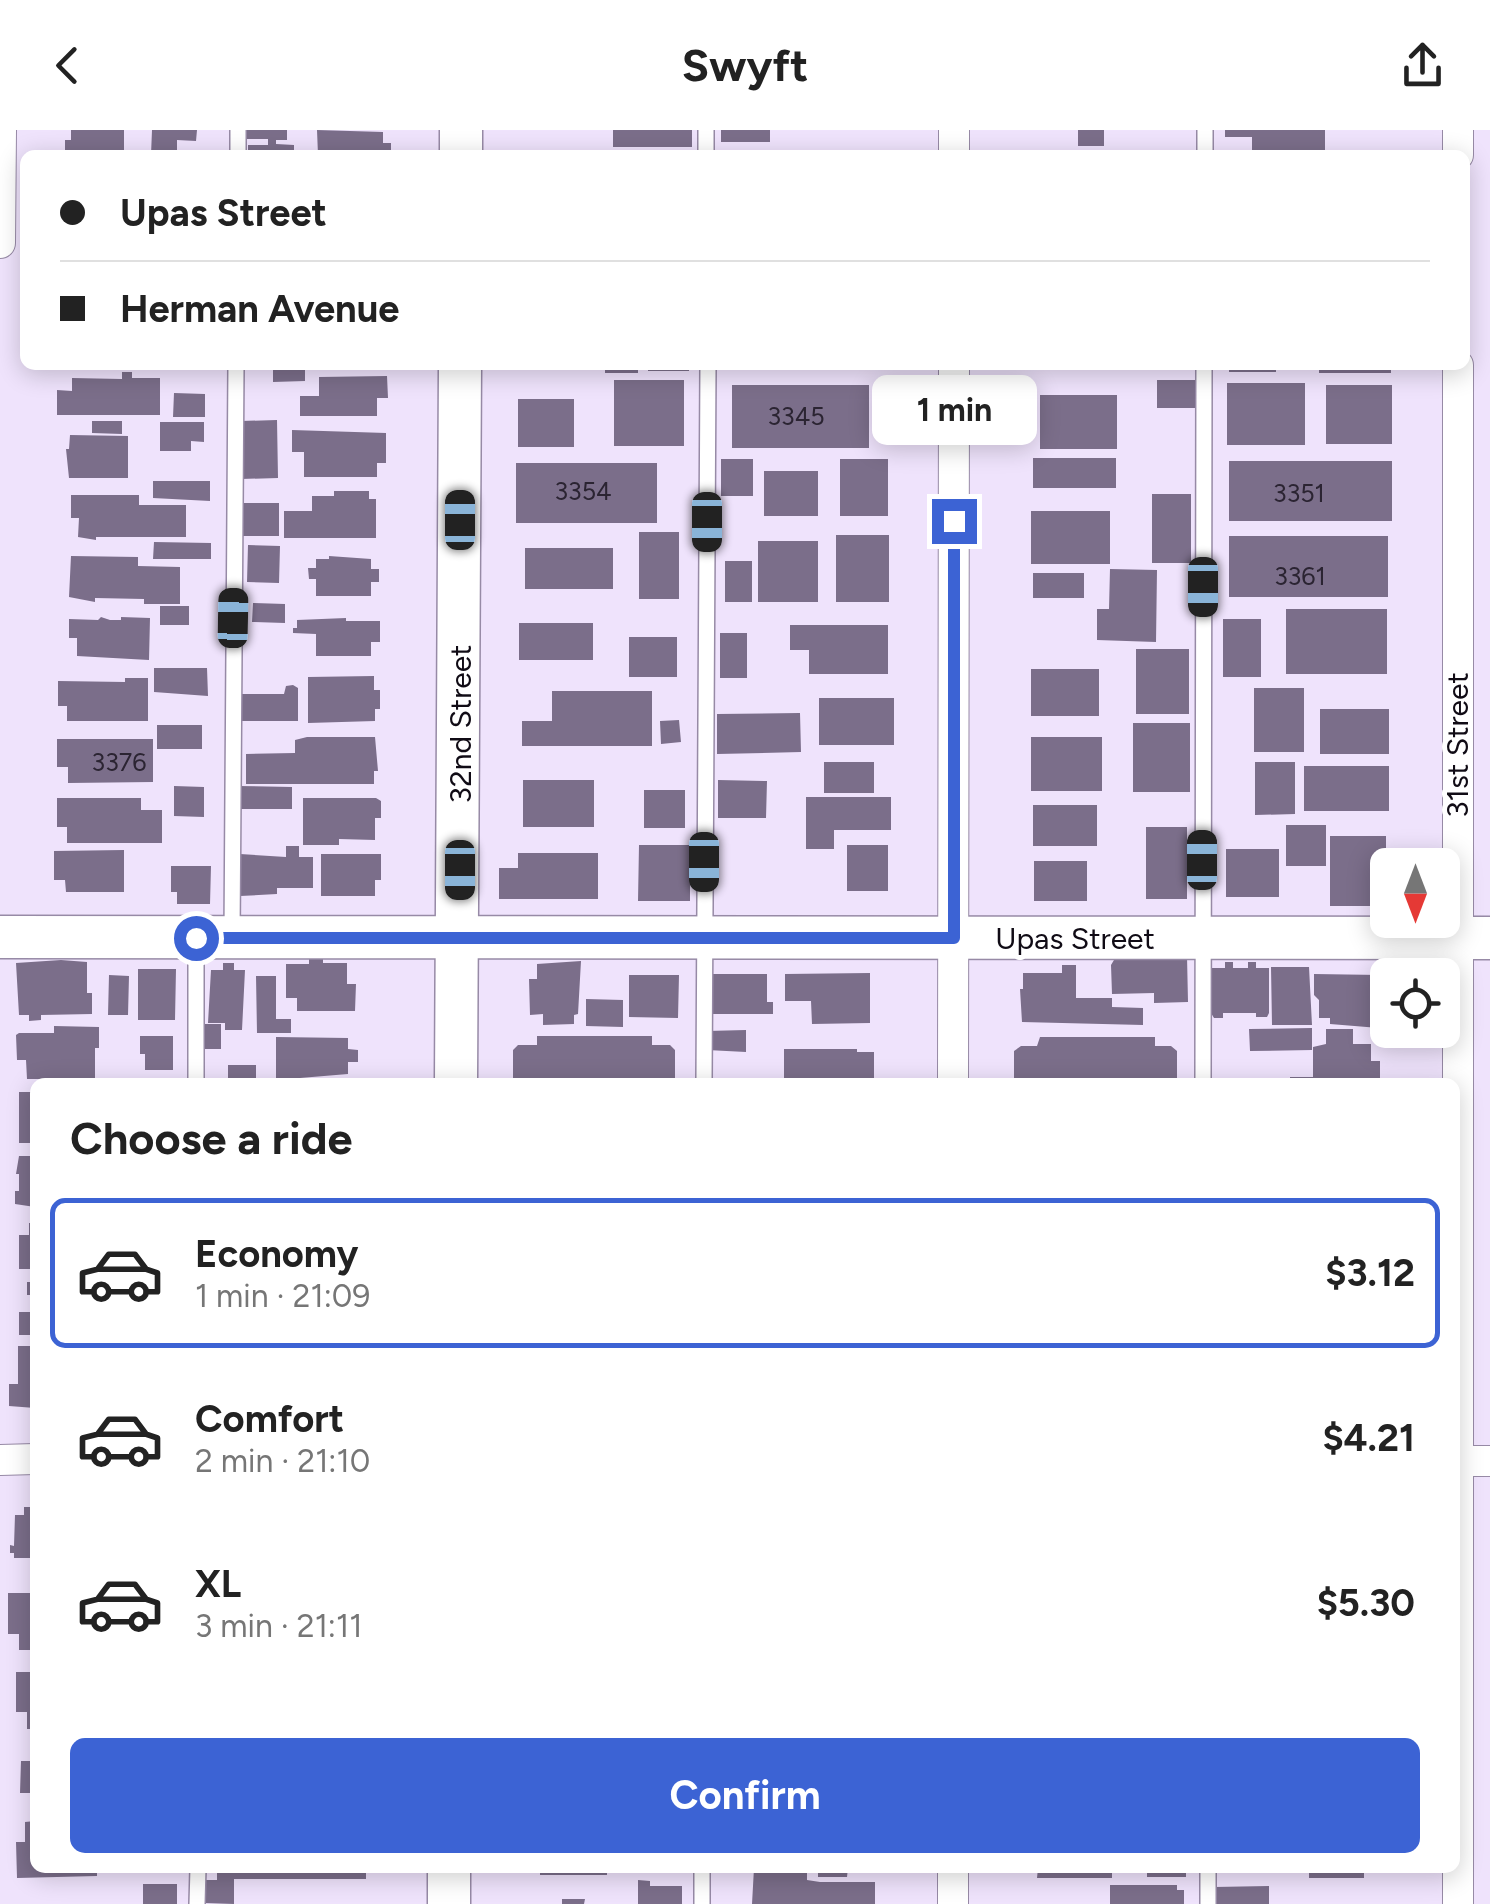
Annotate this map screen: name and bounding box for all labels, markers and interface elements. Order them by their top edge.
icon: back [40,38,95,93]
text: Swyft [682,38,808,92]
icon: share [1395,38,1450,93]
text: Upas Street [120,190,327,236]
text: Herman Avenue [120,286,399,332]
callout: 1 min [872,376,1036,446]
text: 1 min [917,391,992,429]
house number: 3345 [767,401,825,431]
house number: 3354 [554,476,612,506]
house number: 3351 [1273,478,1325,508]
car [445,490,475,550]
car [692,492,722,552]
route end [932,499,977,544]
car [1188,557,1218,617]
house number: 3361 [1274,561,1326,591]
car [217,588,249,648]
street label: 32nd Street [442,645,479,803]
street label: 31st Street [1439,672,1476,818]
house number: 3376 [92,747,146,777]
car [1187,830,1217,890]
car [689,832,719,892]
car [445,840,475,900]
north arrow [1370,848,1460,938]
map controls [1370,848,1460,1048]
route start [174,916,219,961]
street label: Upas Street [995,920,1155,957]
button: locate [1370,958,1460,1048]
text: Choose a ride [70,1111,352,1165]
icon: car [75,1228,165,1318]
text: Economy [195,1231,358,1277]
text: $3.12 [1325,1250,1415,1296]
text: 1 min · 21:09 [195,1277,370,1315]
icon: car [75,1393,165,1483]
text: Comfort [195,1396,344,1442]
text: $4.21 [1322,1415,1415,1461]
text: 2 min · 21:10 [195,1442,370,1480]
icon: car [75,1558,165,1648]
text: XL [195,1561,241,1607]
text: $5.30 [1317,1580,1415,1626]
text: 3 min · 21:11 [195,1607,362,1645]
button: Confirm [70,1738,1420,1853]

